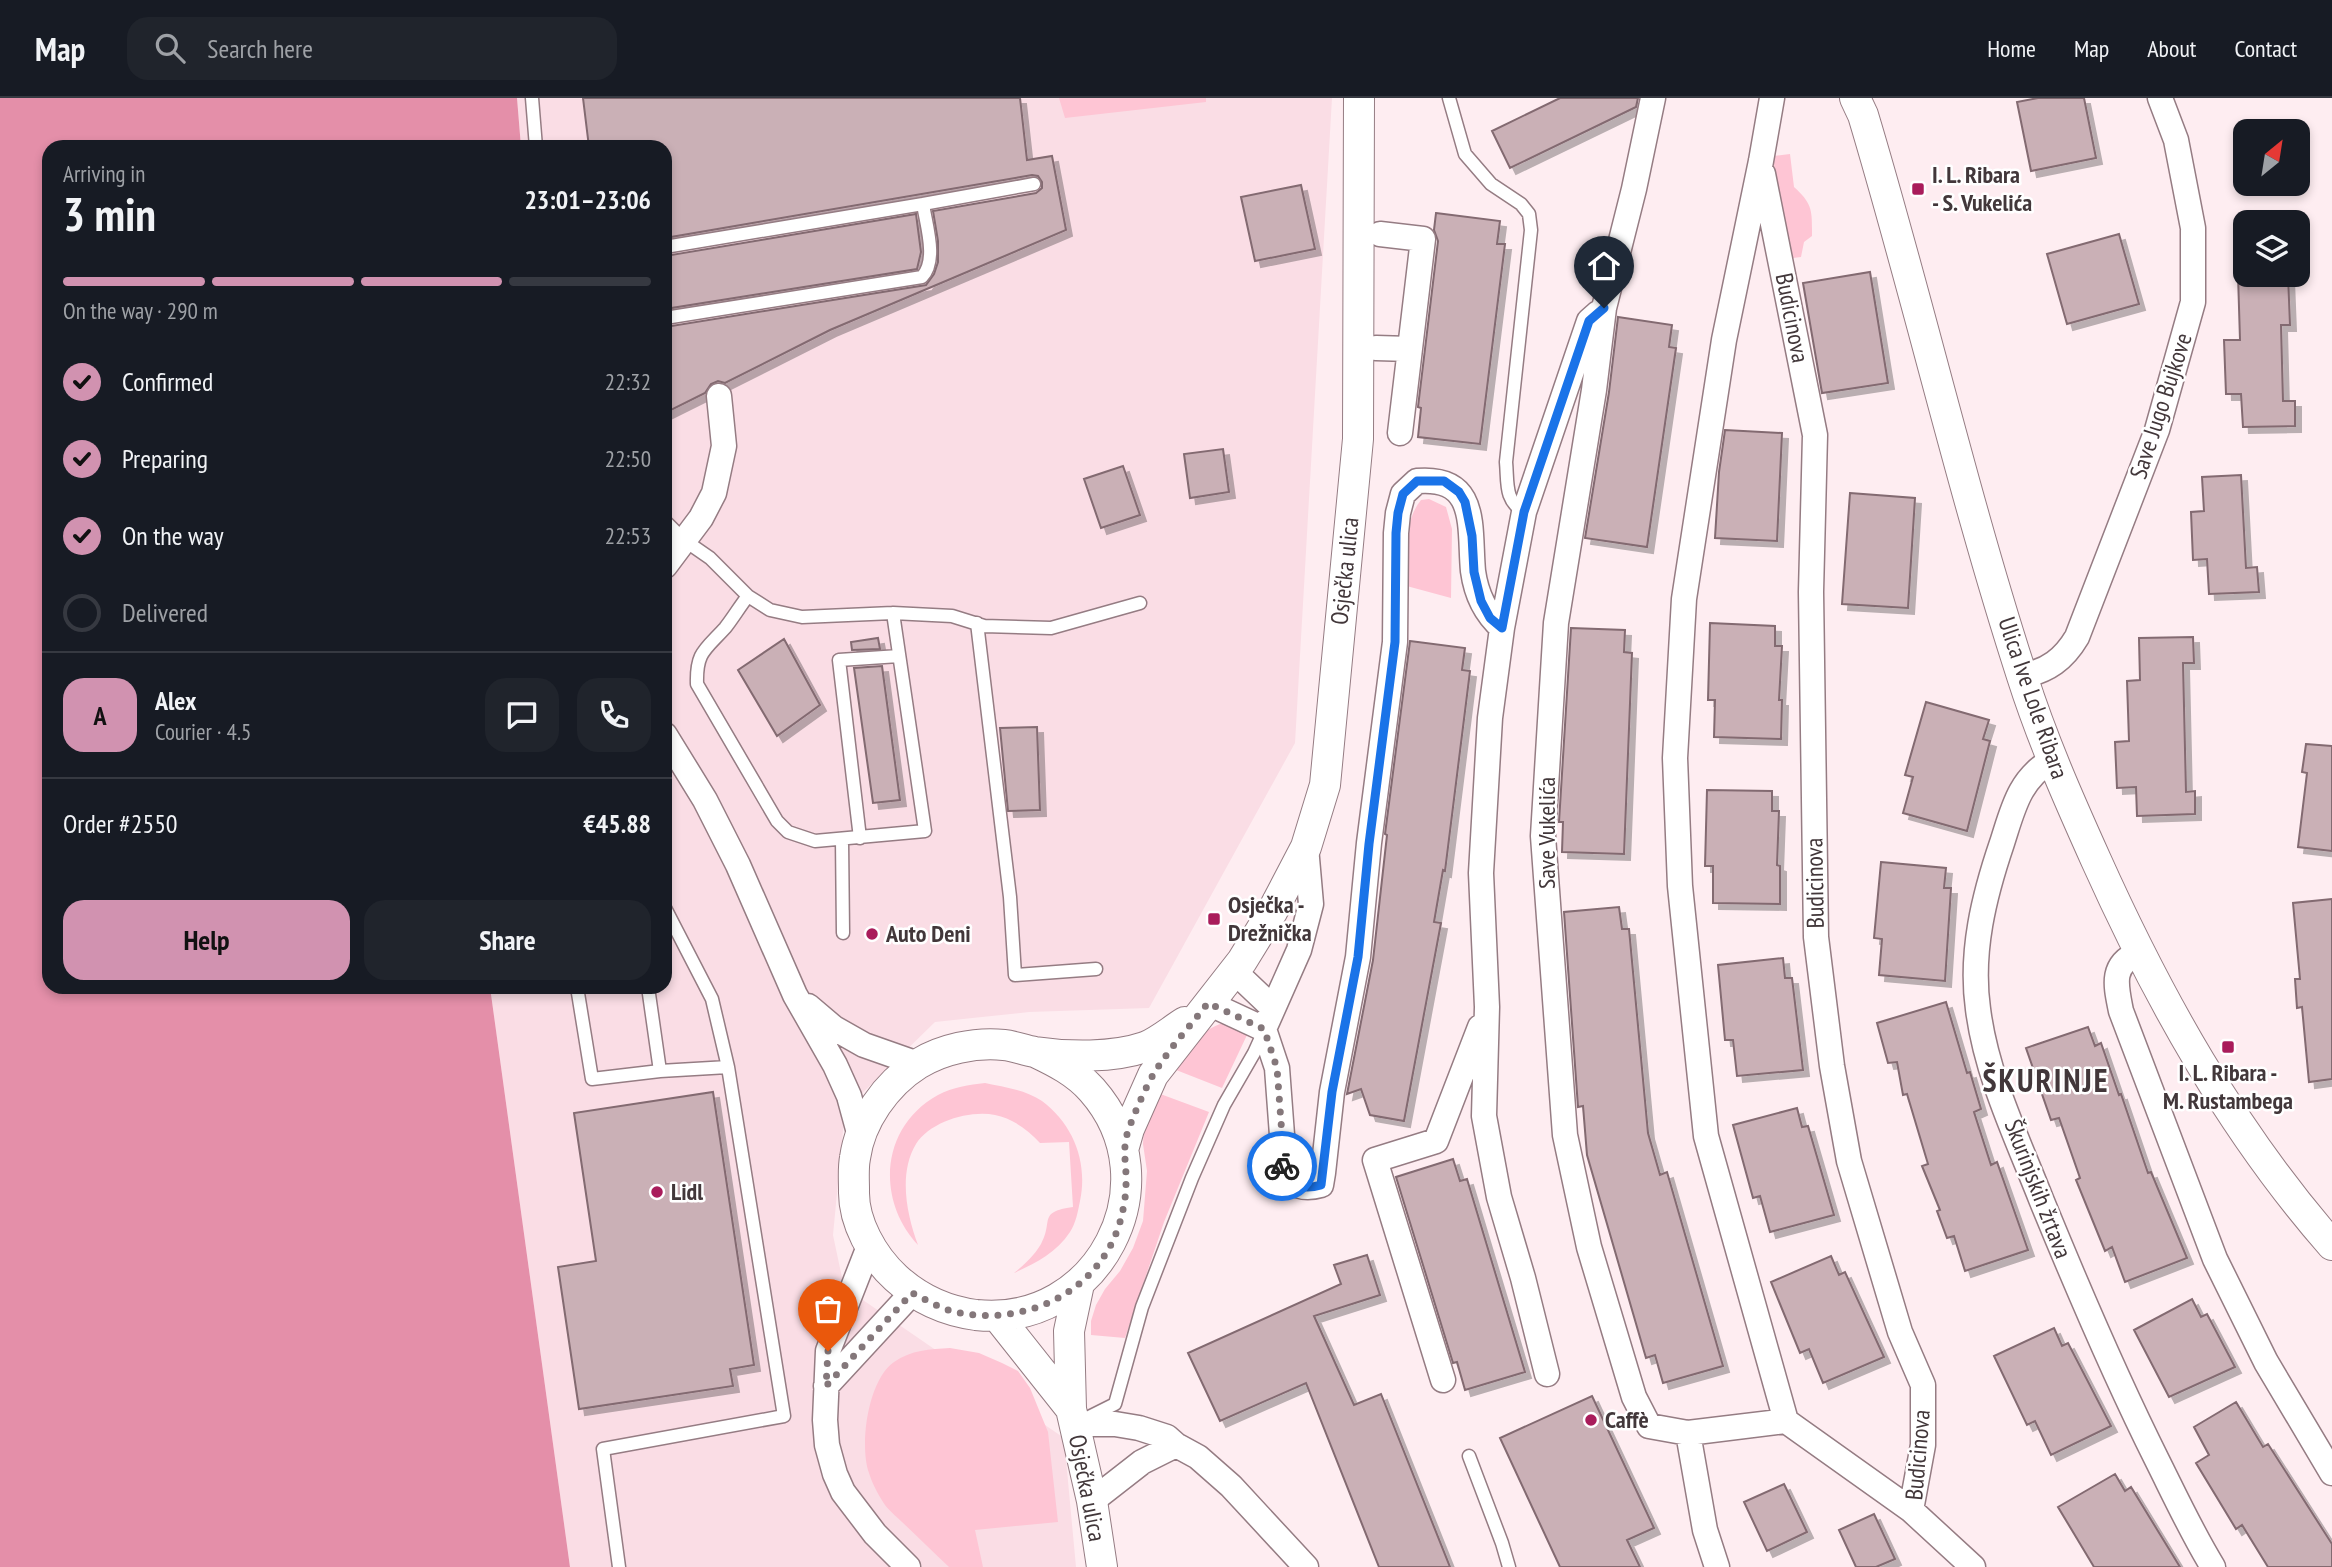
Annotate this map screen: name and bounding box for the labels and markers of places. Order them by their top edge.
place label: I. L. Ribara - S. Vukelića [1932,159,2032,218]
marker: I. L. Ribara - S. Vukelića [1910,181,1926,197]
pin [1574,236,1634,308]
place label: Osječka - Drežnička [1228,889,1312,948]
marker: Osječka - Drežnička [1206,911,1222,927]
place label: Auto Deni [885,918,971,949]
marker: Auto Deni [864,926,880,942]
marker: I. L. Ribara - M. Rustambega [2220,1039,2236,1055]
place label: I. L. Ribara - M. Rustambega [2163,1057,2293,1116]
place label: Lidl [671,1176,703,1207]
marker: Lidl [649,1184,665,1200]
pin [798,1279,858,1351]
place label: Caffè [1605,1404,1649,1435]
marker: Caffè [1583,1412,1599,1428]

